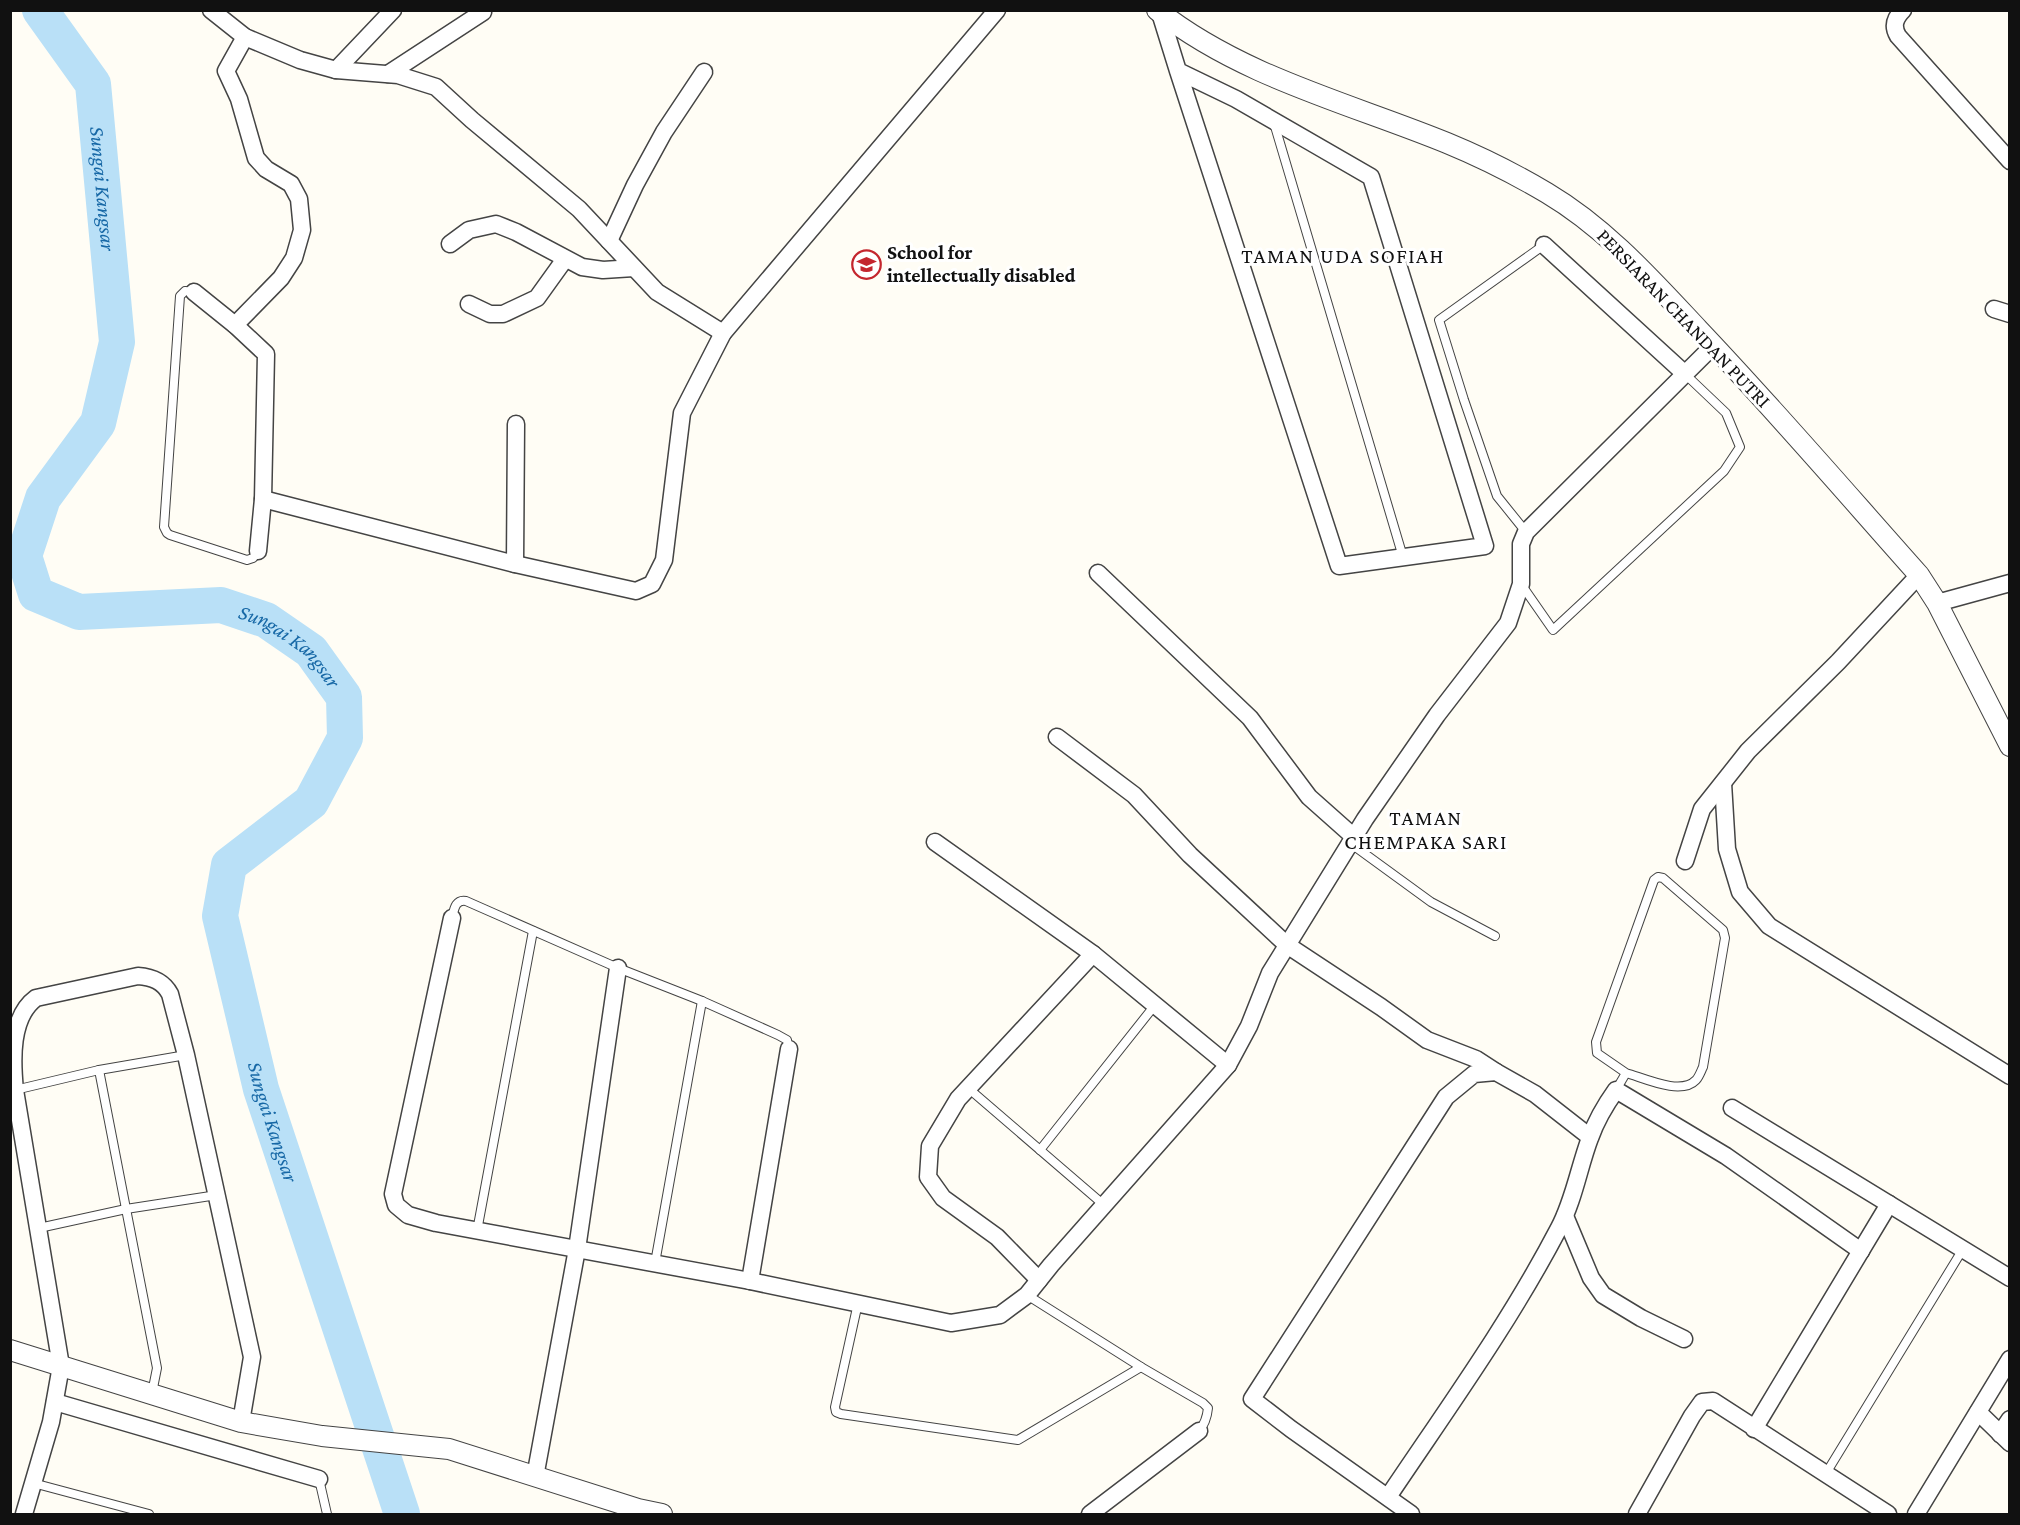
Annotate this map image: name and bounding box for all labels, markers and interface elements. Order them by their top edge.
water label: Sungai Kangsar [85,125,121,252]
street label: PERSIARAN CHANDAN PUTRI [1593,224,1775,412]
place label: School for intellectually disabled [887,241,1076,286]
district label: TAMAN UDA SOFIAH [1241,244,1445,268]
school or university icon: School for intellectually disabled [850,248,882,280]
water label: Sungai Kangsar [236,600,346,693]
district label: TAMAN CHEMPAKA SARI [1344,806,1508,854]
water label: Sungai Kangsar [243,1059,303,1186]

